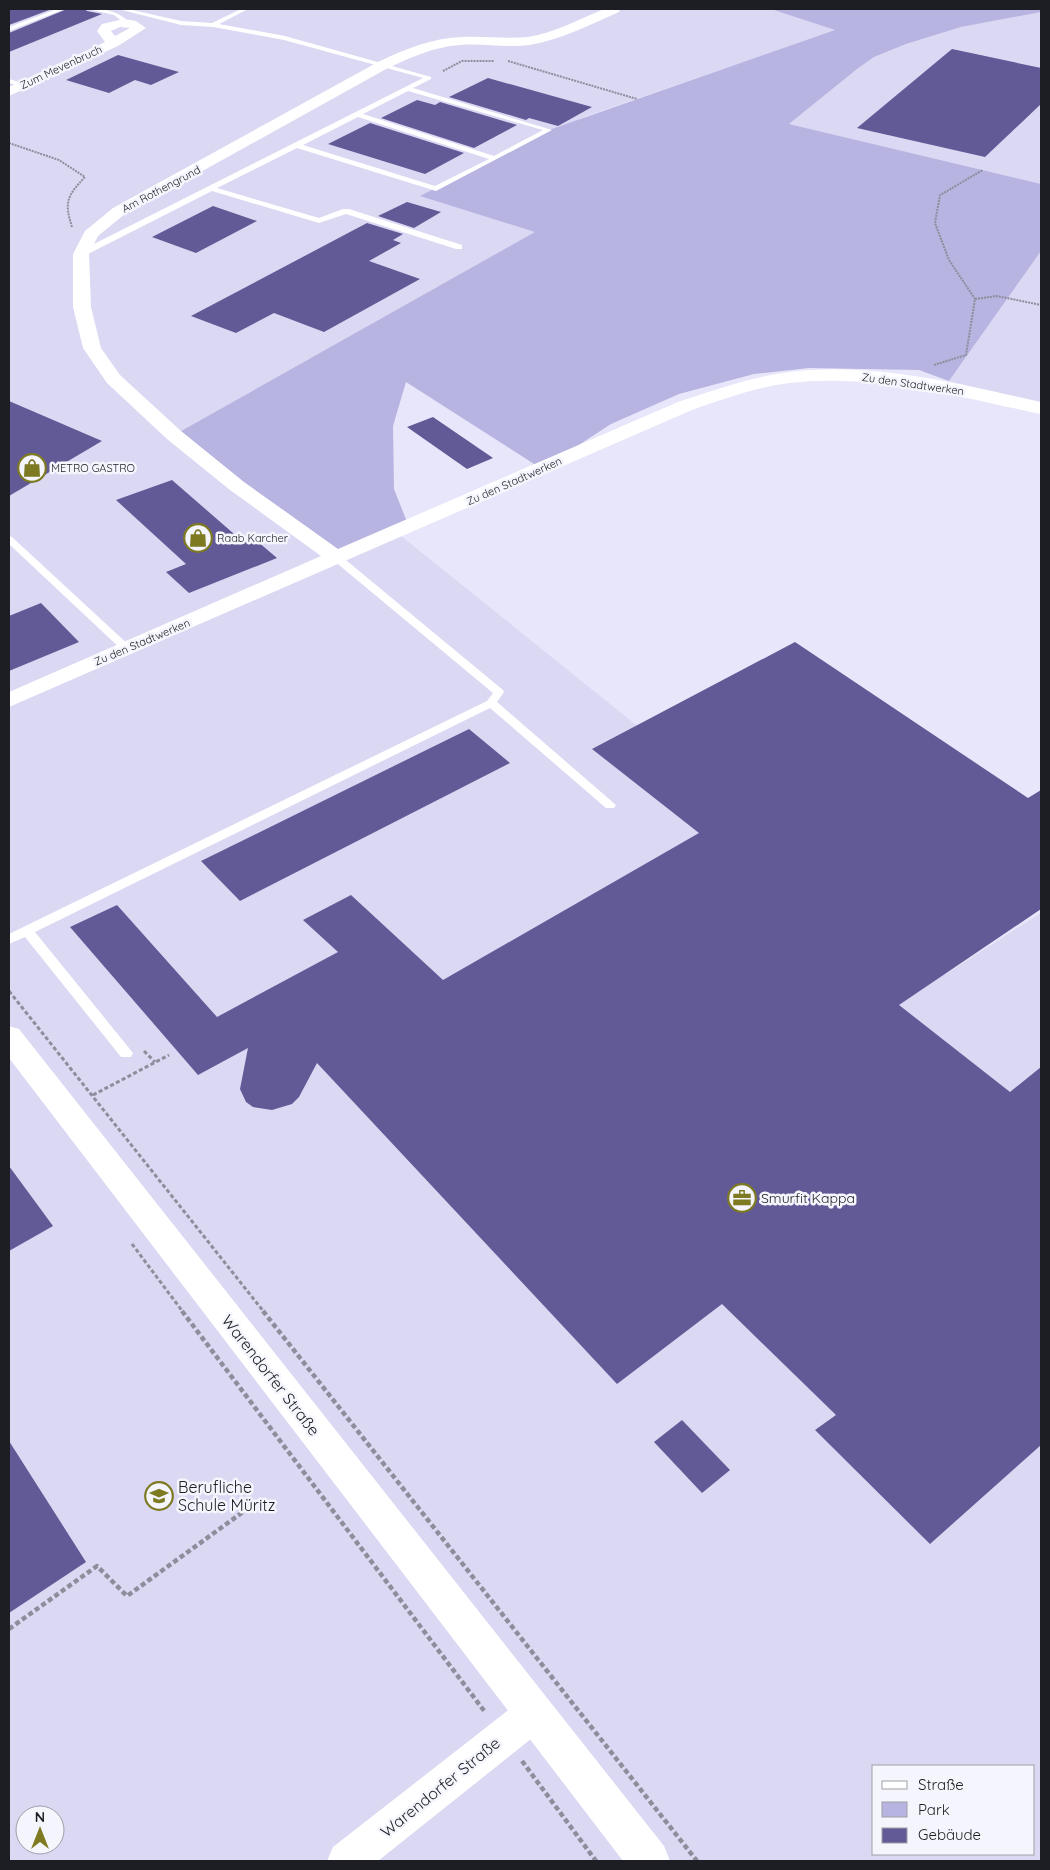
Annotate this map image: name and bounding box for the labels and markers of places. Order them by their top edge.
shop icon: METRO GASTRO [17,453,47,483]
place label: METRO GASTRO [51,461,135,475]
shop icon: Raab Karcher [183,523,213,553]
place label: Raab Karcher [217,531,289,545]
office icon: Smurfit Kappa [727,1183,757,1213]
place label: Smurfit Kappa [761,1189,855,1207]
place label: Berufliche Schule Müritz [178,1477,275,1515]
school or university icon: Berufliche Schule Müritz [144,1481,174,1511]

